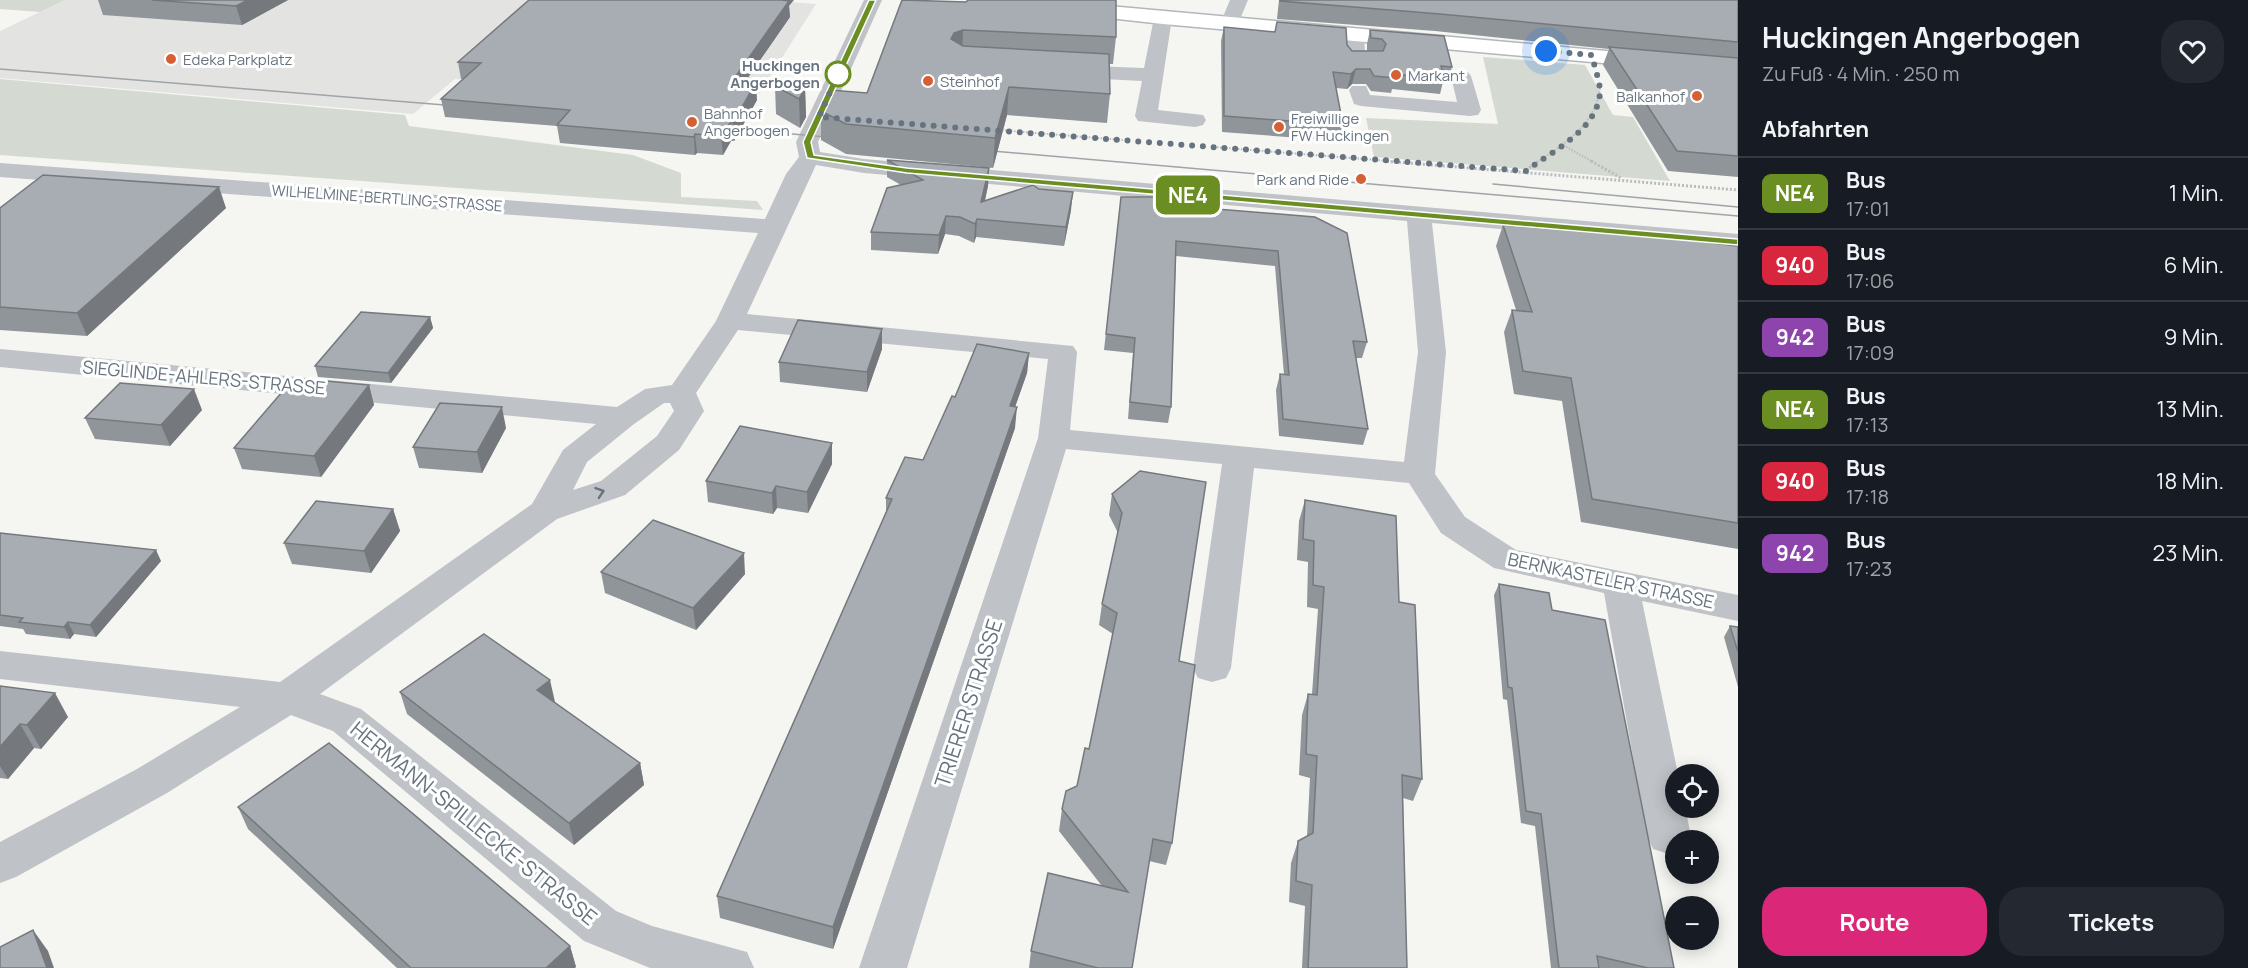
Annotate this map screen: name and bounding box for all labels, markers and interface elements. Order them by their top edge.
text: Huckingen Angerbogen [1762,18,2080,56]
button: heart [2161,20,2224,83]
your location [1531,36,1561,66]
place label: Edeka Parkplatz [183,49,293,70]
marker: Edeka Parkplatz [164,52,178,66]
place label: Huckingen Angerbogen [730,55,820,93]
text: Zu Fuß · 4 Min. · 250 m [1762,60,1959,87]
marker: Huckingen Angerbogen [825,61,851,87]
place label: Markant [1408,65,1465,86]
marker: Markant [1389,68,1403,82]
place label: Steinhof [940,71,1000,92]
marker: Steinhof [921,74,935,88]
place label: Balkanhof [1616,86,1686,107]
marker: Balkanhof [1690,89,1704,103]
place label: Bahnhof Angerbogen [704,103,790,141]
place label: Freiwillige FW Huckingen [1291,108,1389,146]
text: Abfahrten [1762,114,1869,144]
marker: Bahnhof Angerbogen [685,115,699,129]
marker: Freiwillige FW Huckingen [1272,120,1286,134]
text: Bus [1846,165,1886,195]
place label: Park and Ride [1256,169,1349,190]
marker: Park and Ride [1354,172,1368,186]
line badge: NE4 [1154,176,1222,214]
text: 1 Min. [2169,178,2224,208]
street label: WILHELMINE-BERTLING-STRASSE [271,179,503,217]
text: NE4 [1775,179,1815,207]
text: NE4 [1168,181,1208,209]
text: 17:01 [1846,195,1890,222]
text: Bus [1846,237,1886,267]
text: 6 Min. [2164,250,2224,280]
text: 940 [1775,251,1815,279]
text: 17:06 [1846,267,1894,294]
text: Bus [1846,309,1886,339]
text: 9 Min. [2164,322,2224,352]
text: 942 [1776,323,1814,351]
text: 17:09 [1846,339,1894,366]
street label: SIEGLINDE-AHLERS-STRASSE [82,354,326,400]
text: Bus [1846,381,1886,411]
text: 13 Min. [2157,394,2224,424]
text: NE4 [1775,395,1815,423]
text: 17:13 [1846,411,1889,438]
text: Bus [1846,453,1886,483]
text: 18 Min. [2156,466,2224,496]
text: 940 [1775,467,1815,495]
text: 17:18 [1846,483,1889,510]
one-way arrow [594,487,605,500]
text: Bus [1846,525,1886,555]
text: 23 Min. [2153,538,2224,568]
text: 942 [1776,539,1814,567]
street label: BERNKASTELER STRASSE [1506,546,1716,614]
text: 17:23 [1846,555,1892,582]
street label: TRIERER STRASSE [928,615,1008,791]
street label: HERMANN-SPILLECKE-STRASSE [345,715,603,931]
map controls [1665,764,1719,950]
button: locate [1665,764,1719,818]
button: + [1665,830,1719,884]
button: Route [1762,887,1987,956]
button: Tickets [1999,887,2224,956]
button: − [1665,896,1719,950]

